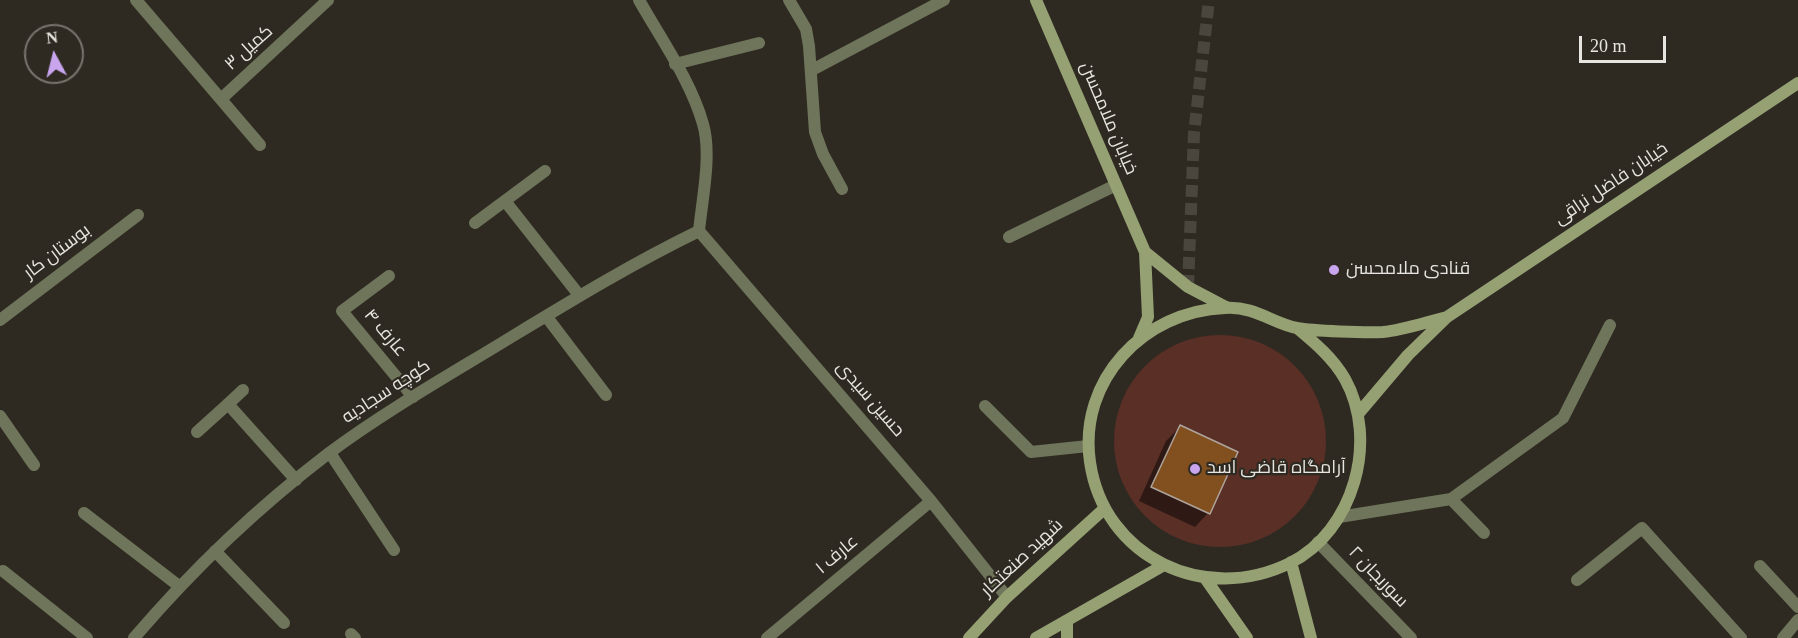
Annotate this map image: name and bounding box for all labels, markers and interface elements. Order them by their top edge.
street label: کمیل ۳ [221,22,279,76]
north arrow [24,24,84,84]
scale bar [1582,24,1669,62]
text: N [45,28,59,47]
text: 20 m [1590,36,1627,56]
street label: خیابان ملامحسن [1074,59,1140,179]
street label: خیابان فاضل نراقی [1551,139,1673,231]
street label: بوستان کار [20,221,96,285]
place label: قنادی ملامحسن [1346,259,1470,281]
marker: قنادی ملامحسن [1327,263,1341,277]
street label: عارف ۴ [358,306,410,362]
street label: کوچه سجادیه [339,356,435,430]
street label: حسین سیدی [830,358,908,442]
place label: آرامگاه قاضی اسد [1207,458,1346,480]
marker: آرامگاه قاضی اسد [1188,462,1202,476]
street label: شهید صنعتکار [977,516,1069,602]
street label: عارف ۱ [812,532,864,580]
street label: سوریجان ۲ [1343,543,1411,613]

